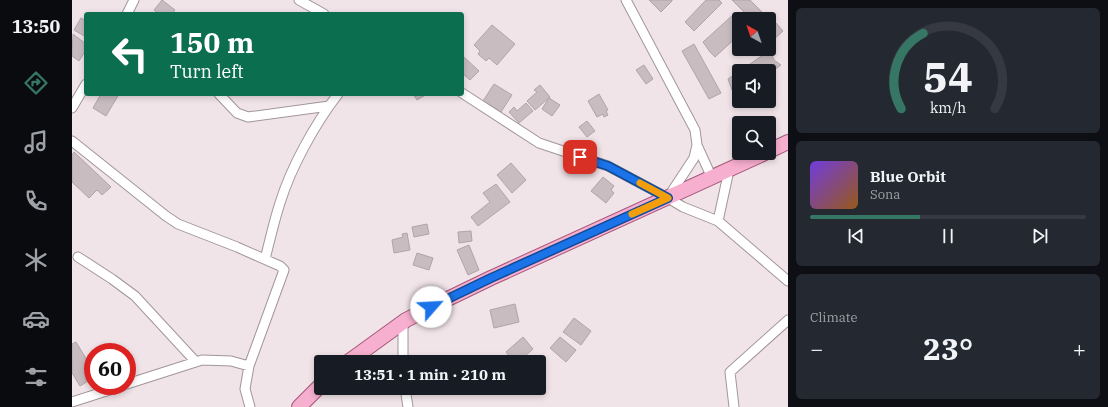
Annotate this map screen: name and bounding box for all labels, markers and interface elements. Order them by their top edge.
north arrow [732,12,776,56]
map controls [732,12,776,160]
text: 13:50 [12,15,60,38]
text: 150 m [170,24,254,61]
icon: left [104,28,156,80]
text: 54 [923,48,973,102]
text: Turn left [170,60,244,83]
button: sound [732,64,776,108]
icon: directions [22,69,50,97]
text: km/h [930,97,966,116]
button: search [732,116,776,160]
icon: music [22,128,50,156]
pin [563,140,597,174]
icon: arrive [569,146,591,168]
text: Blue Orbit [870,167,946,186]
text: Sona [870,186,900,203]
icon: phone [22,187,50,215]
icon: previous [845,225,867,247]
icon: pause [937,225,959,247]
icon: next [1029,225,1051,247]
icon: climate [22,246,50,274]
position arrow [410,286,452,328]
icon: car [22,305,50,333]
text: Climate [810,309,857,326]
text: 23° [923,329,973,368]
text: − [810,334,823,363]
text: + [1073,334,1086,363]
speed limit sign: 60 [84,343,136,395]
icon: filters [22,363,50,391]
text: 13:51 · 1 min · 210 m [354,365,506,384]

